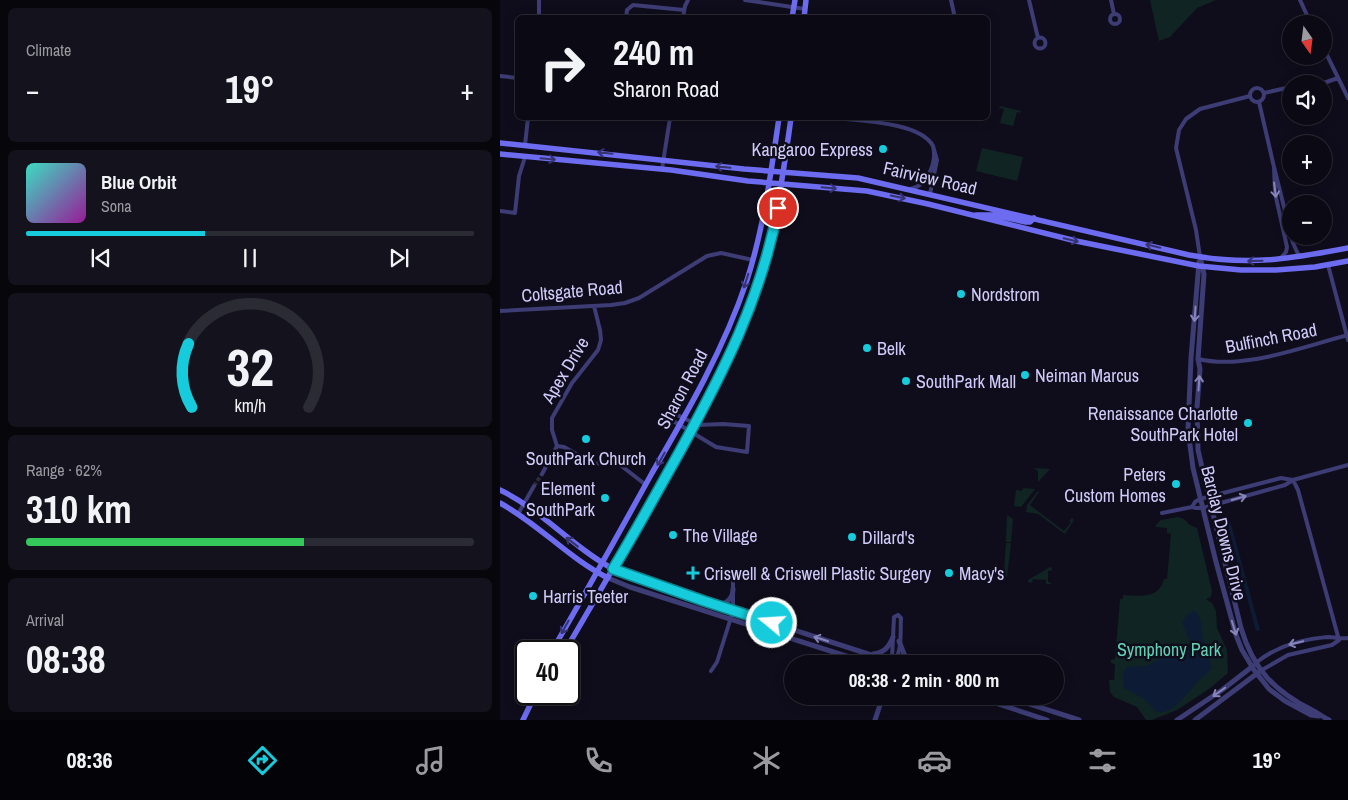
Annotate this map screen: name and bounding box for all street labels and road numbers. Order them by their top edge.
street label: Fairview Road [881,155,979,201]
street label: Coltsgate Road [520,274,624,308]
street label: Bulfinch Road [1223,317,1319,359]
street label: Apex Drive [535,332,595,409]
street label: Sharon Road [651,345,713,433]
street label: Barclay Downs Drive [1195,463,1253,603]

